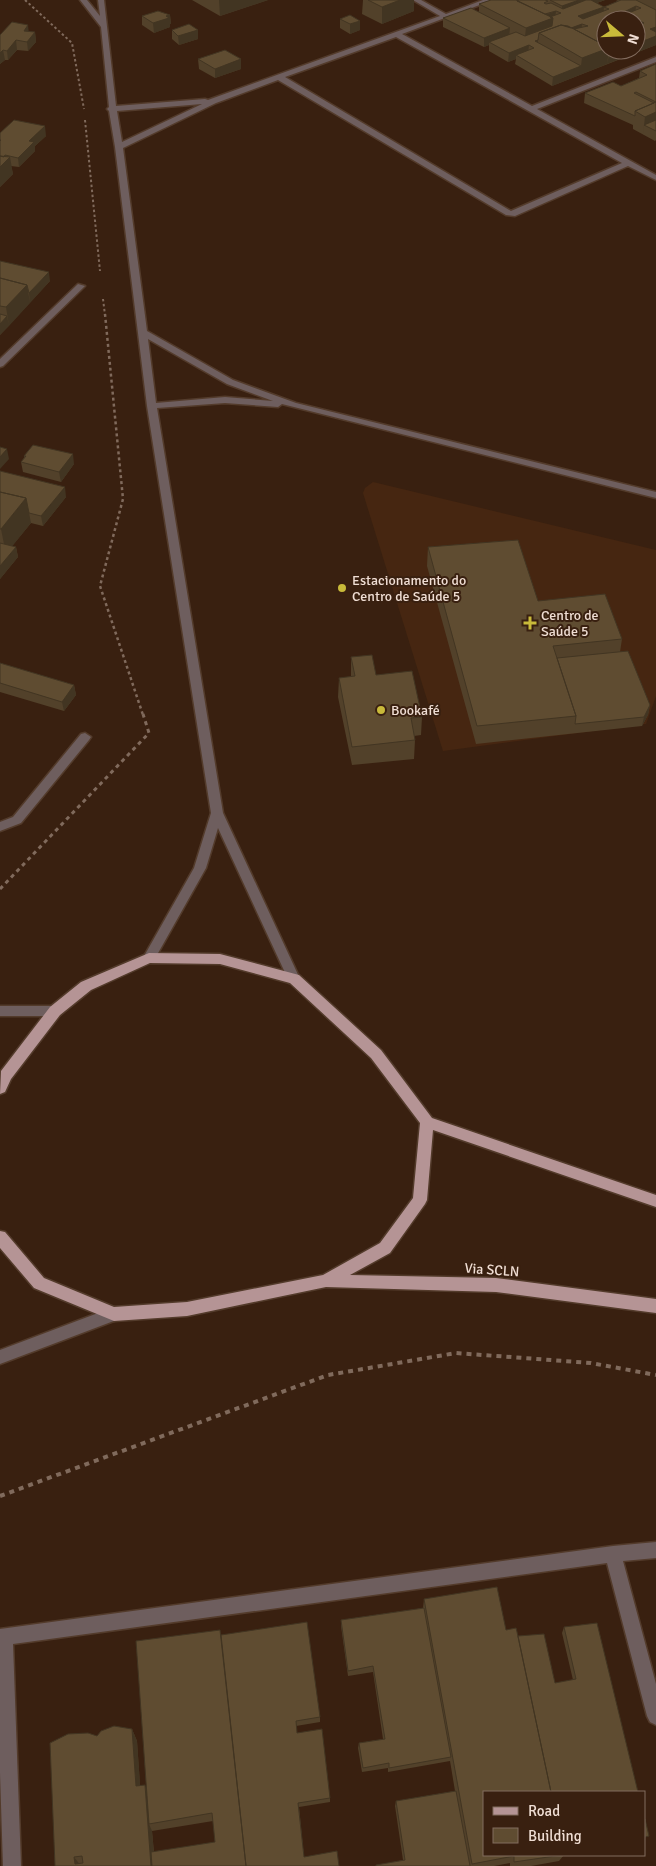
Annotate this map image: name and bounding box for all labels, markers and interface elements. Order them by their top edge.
north arrow [596,10,646,60]
text: N [623,32,642,46]
place label: Estacionamento do Centro de Saúde 5 [352,572,466,605]
marker: Estacionamento do Centro de Saúde 5 [336,582,348,594]
place label: Centro de Saúde 5 [541,607,599,640]
marker: Centro de Saúde 5 [523,616,537,630]
place label: Bookafé [391,702,440,719]
marker: Bookafé [375,704,387,716]
street label: Via SCLN [464,1260,520,1280]
legend [483,1791,646,1856]
text: Road [528,1802,560,1820]
text: Building [528,1827,582,1845]

